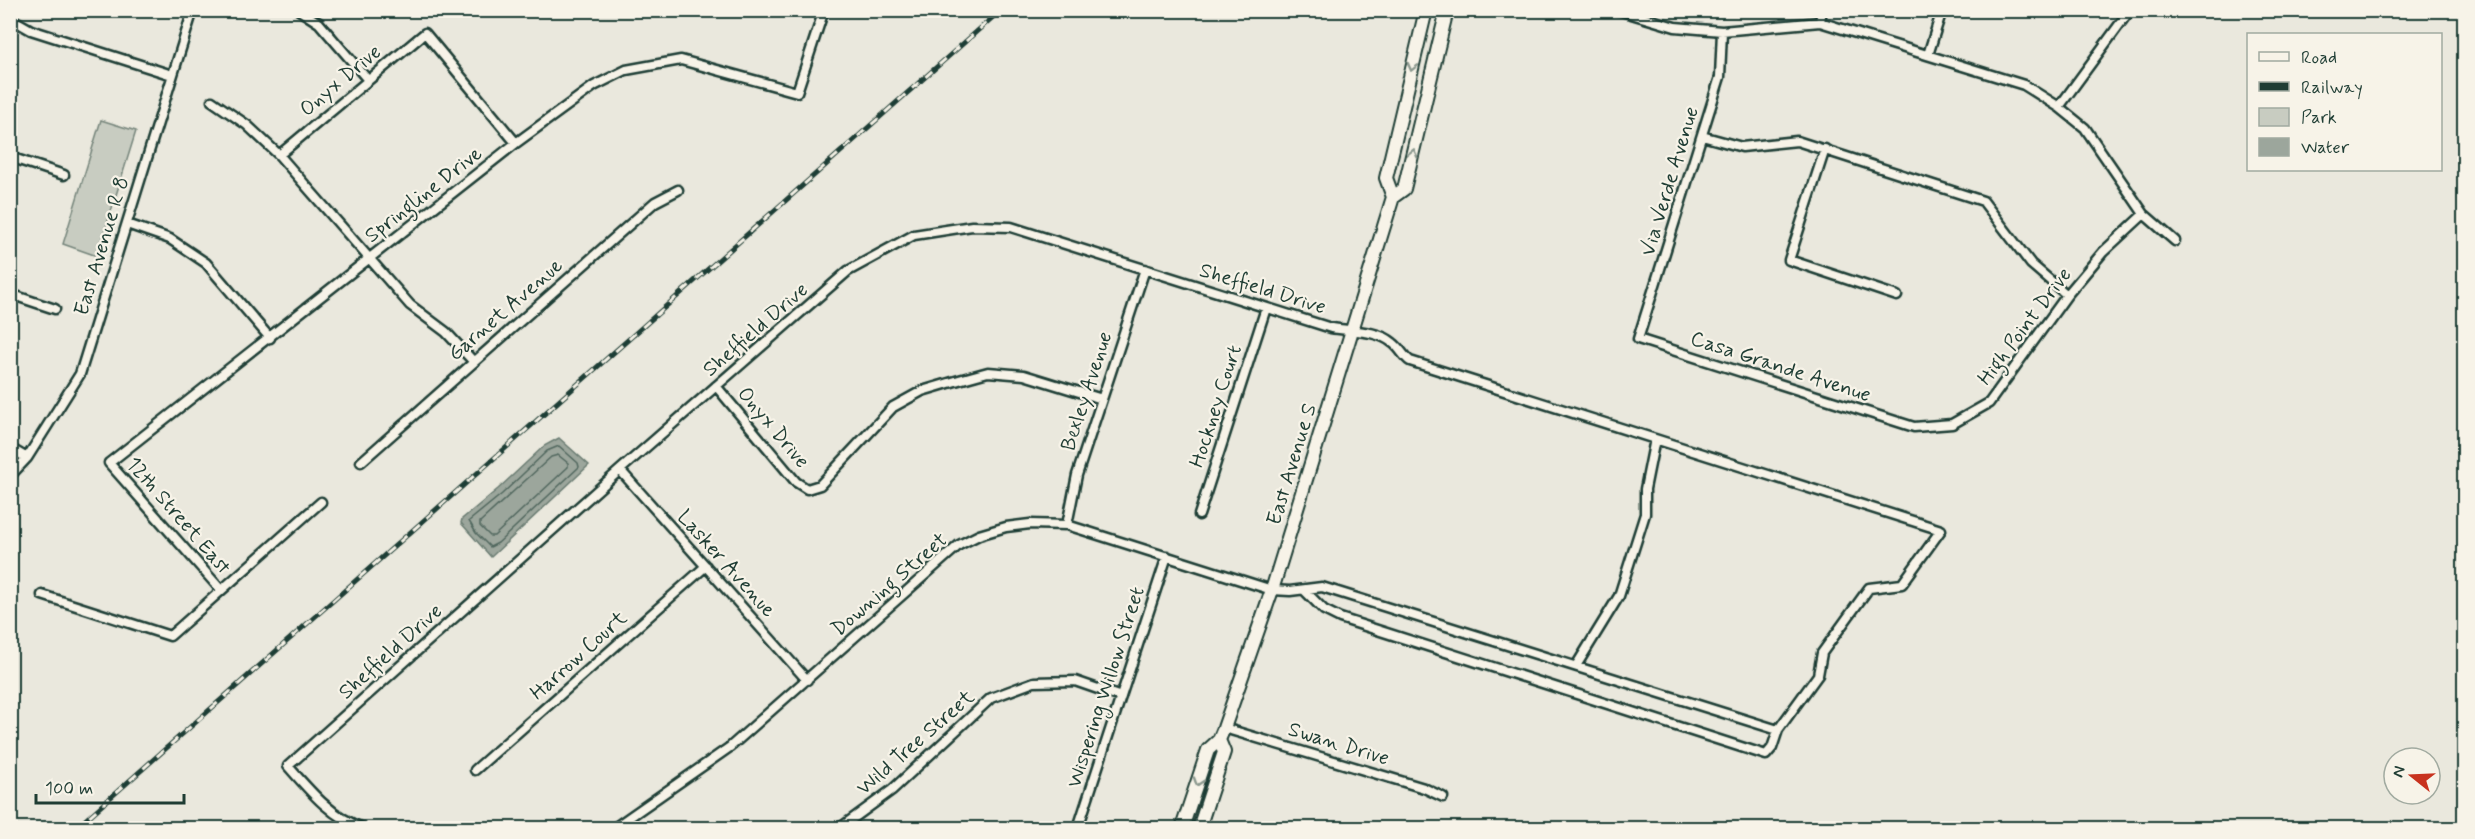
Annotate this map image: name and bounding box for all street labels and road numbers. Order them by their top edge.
street label: Onyx Drive [294,38,388,123]
street label: Via Verde Avenue [1634,103,1706,259]
street label: Springline Drive [359,140,490,251]
street label: East Avenue R 8 [68,173,136,319]
street label: Garnet Avenue [442,252,569,367]
street label: Sheffield Drive [1196,256,1329,322]
street label: High Point Drive [1971,262,2080,392]
street label: Sheffield Drive [697,276,814,383]
street label: Casa Grande Avenue [1687,325,1875,409]
street label: Bexley Avenue [1055,328,1119,454]
street label: Hockney Court [1183,341,1249,471]
street label: Onyx Drive [731,381,816,475]
street label: East Avenue S [1260,400,1324,529]
street label: 12th Street East [119,451,237,581]
street label: Lasker Avenue [671,504,782,623]
street label: Downing Street [825,526,955,645]
street label: Wispering Willow Street [1060,583,1153,792]
street label: Sheffield Drive [333,597,449,706]
street label: Harrow Court [524,604,634,707]
street label: Wild Tree Street [851,683,981,802]
street label: Swan Drive [1285,715,1393,773]

